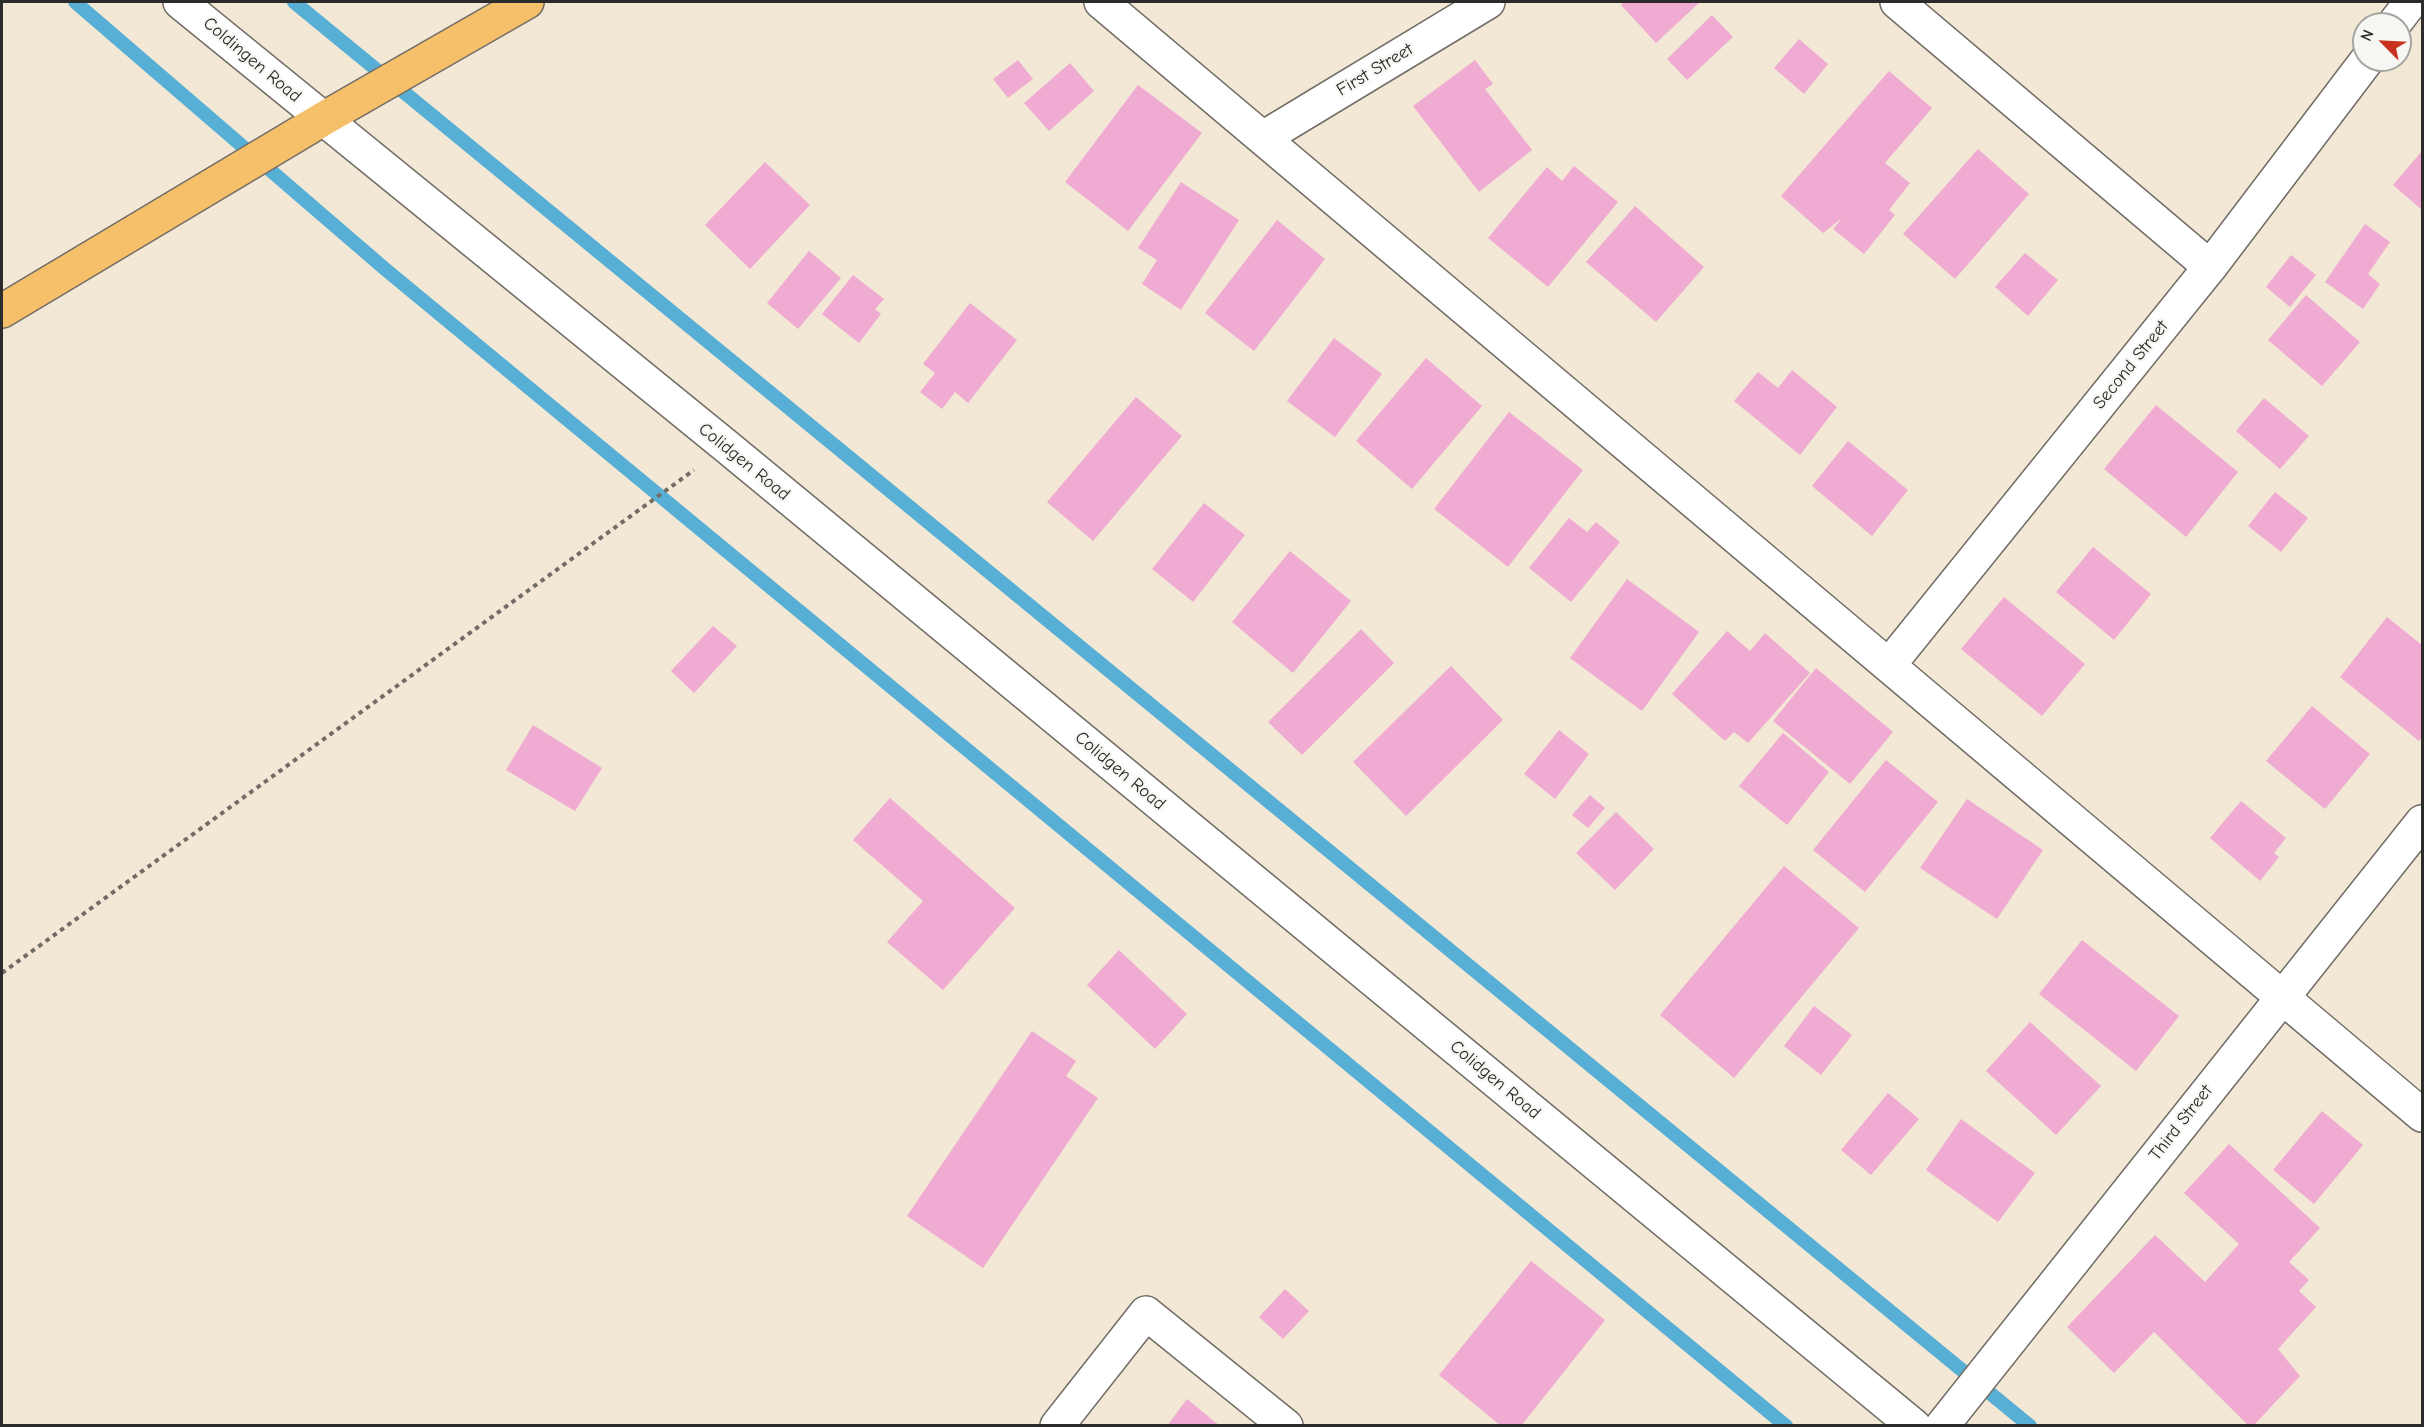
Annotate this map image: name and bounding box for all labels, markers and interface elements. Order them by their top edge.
north arrow [2352,12,2412,72]
street label: Coldingen Road [199,13,305,107]
text: N [2357,27,2378,44]
street label: First Street [1333,39,1417,101]
street label: Second Street [2089,316,2173,414]
street label: Colidgen Road [694,419,794,505]
street label: Colidgen Road [1070,727,1170,815]
street label: Colidgen Road [1445,1036,1545,1124]
street label: Third Street [2145,1081,2217,1165]

